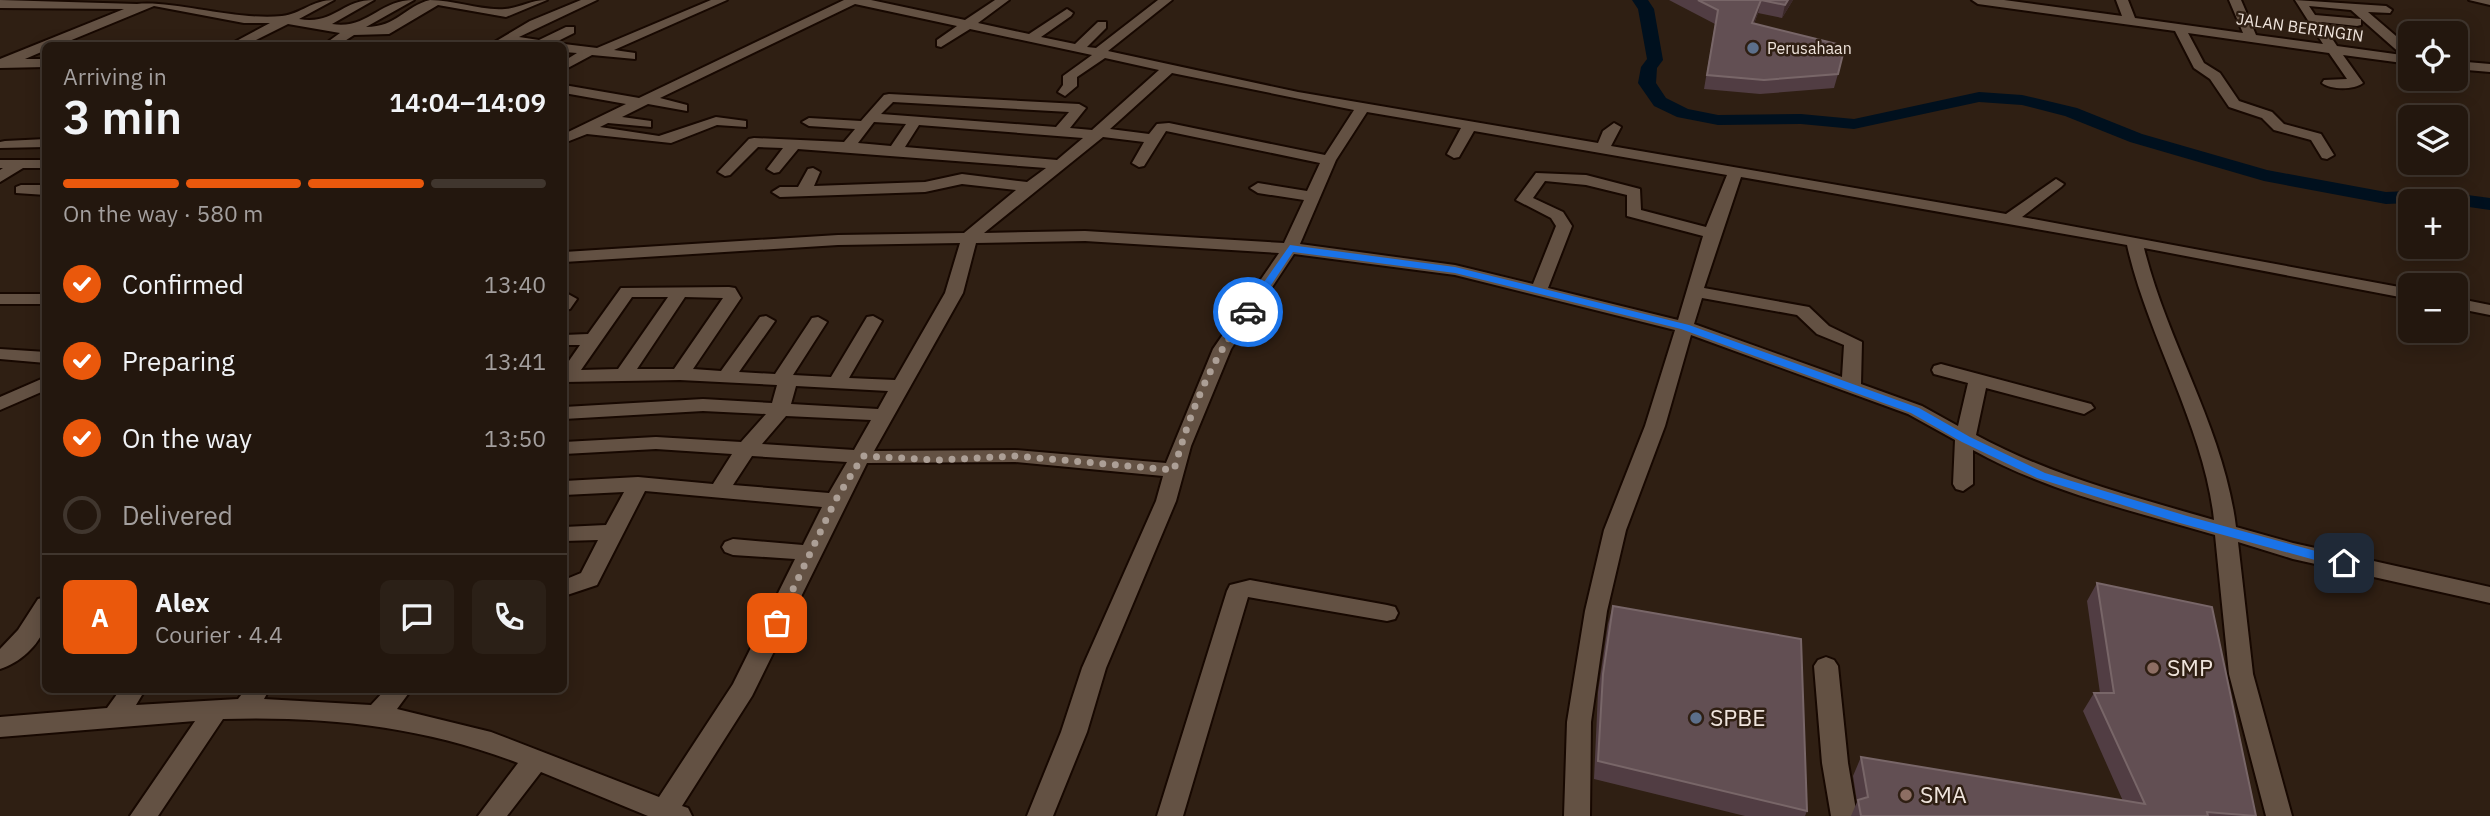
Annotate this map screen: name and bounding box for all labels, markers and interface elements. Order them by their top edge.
street label: JALAN BERINGIN [2235,8,2365,46]
map controls [2398,21,2468,343]
button: locate [2398,21,2468,91]
place label: Perusahaan [1767,38,1852,58]
marker: Perusahaan [1745,40,1761,56]
text: Arriving in [63,61,167,91]
text: 14:04–14:09 [389,85,546,119]
text: 3 min [63,87,182,147]
button: layers [2398,105,2468,175]
button: + [2398,189,2468,259]
text: On the way · 580 m [63,198,263,228]
icon: check [63,265,101,303]
text: Confirmed [122,267,244,301]
text: 13:40 [484,269,546,299]
button: − [2398,273,2468,343]
courier [1213,277,1283,347]
icon: car [1229,293,1267,331]
icon: check [63,342,101,380]
text: Preparing [122,344,235,378]
text: 13:41 [484,346,546,376]
icon: check [63,419,101,457]
text: On the way [122,421,252,455]
text: 13:50 [484,423,546,453]
text: Delivered [122,498,233,532]
pin [2314,533,2374,593]
icon: home [2325,544,2363,582]
button: chat [380,580,454,654]
button: phone [472,580,546,654]
text: Alex [155,585,209,619]
pin [747,593,807,653]
text: A [91,600,109,634]
icon: bag [758,604,796,642]
text: Courier · 4.4 [155,619,283,649]
place label: SMP [2167,652,2213,682]
marker: SMP [2145,660,2161,676]
place label: SPBE [1710,702,1766,732]
marker: SPBE [1688,710,1704,726]
place label: SMA [1920,779,1967,809]
marker: SMA [1898,787,1914,803]

